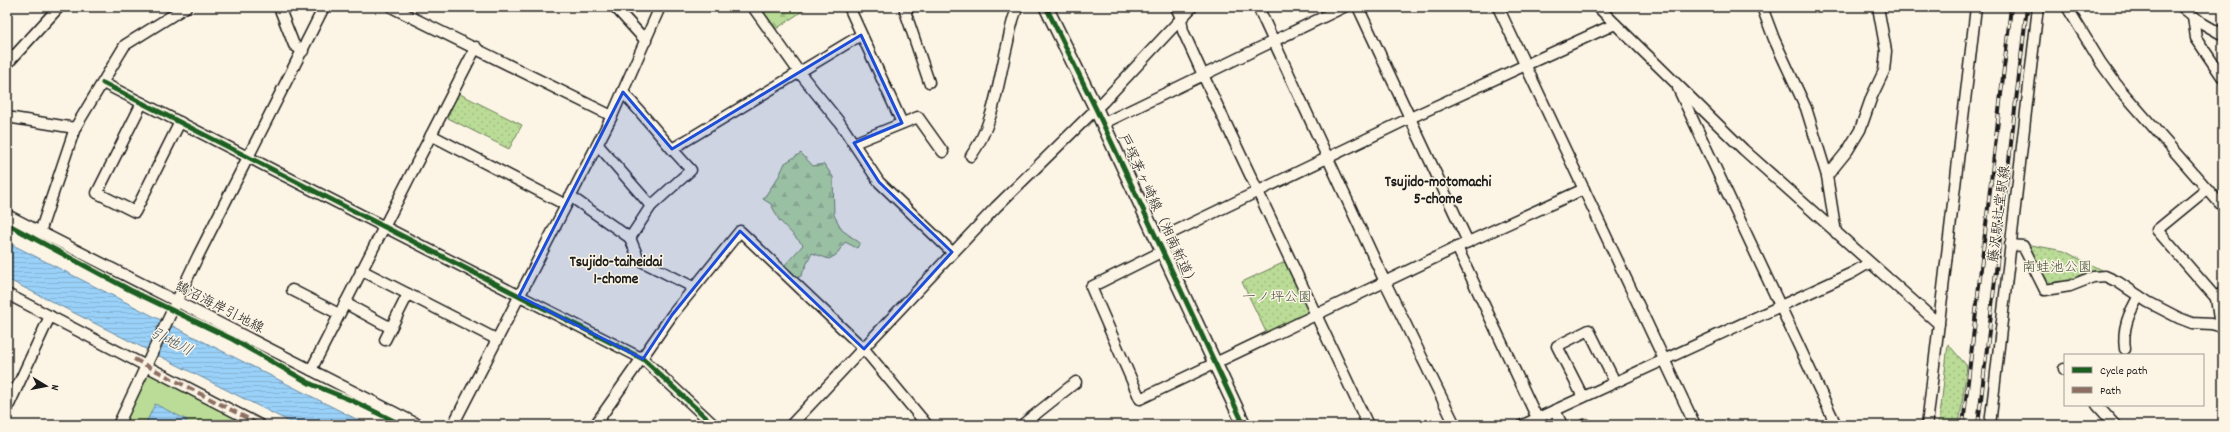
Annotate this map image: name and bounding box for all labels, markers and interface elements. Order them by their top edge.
street label: 戸塚茅ヶ崎線（湘南新道） [1112,131,1202,291]
street label: 藤沢駅辻堂駅線 [1984,164,2016,264]
district label: Tsujido-motomachi 5-chome [1385,172,1491,211]
district label: Tsujido-taiheidai 1-chome [570,252,663,291]
park label: 南蛙池公園 [2022,258,2092,278]
street label: 鵠沼海岸引地線 [171,277,267,339]
park label: 一ノ坪公園 [1242,288,1312,308]
water label: 引地川 [146,323,196,363]
legend [2064,354,2204,406]
text: Cycle path [2100,363,2148,380]
north arrow [26,366,66,406]
text: N [45,383,62,392]
text: Path [2100,383,2121,400]

